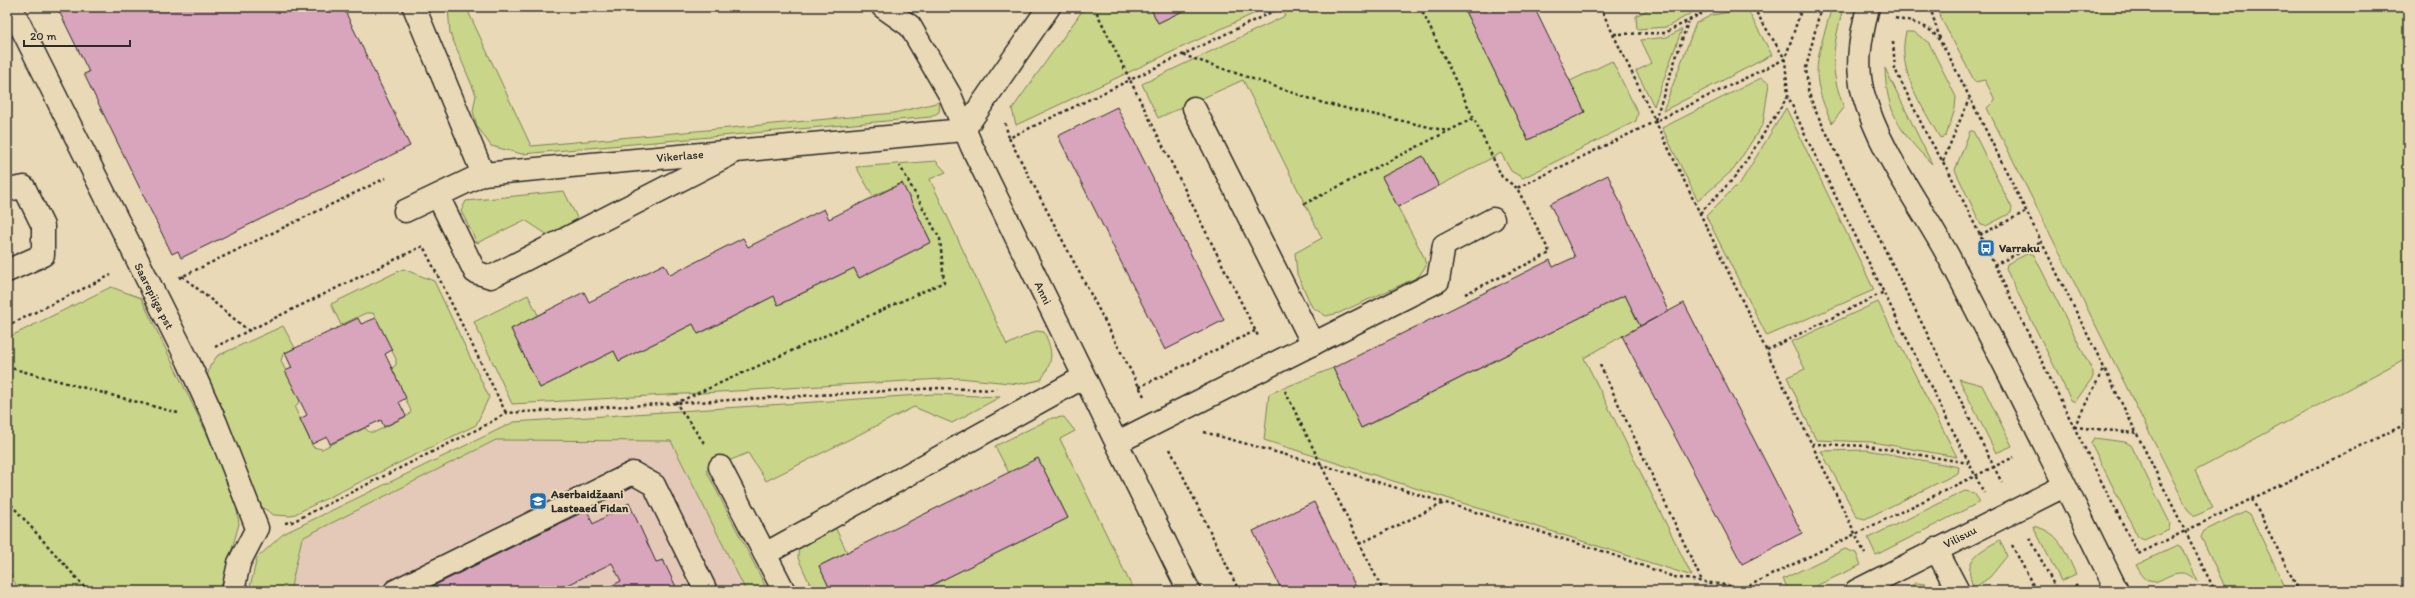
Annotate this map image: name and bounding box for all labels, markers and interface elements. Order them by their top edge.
scale bar [24,22,130,48]
text: 20 m [30,29,57,43]
street label: Vikerlase [656,147,704,165]
bus stop icon: Varraku [1976,238,1996,258]
place label: Varraku [1999,241,2040,255]
street label: Saarepiiga pst [131,260,177,332]
street label: Anni [1031,279,1055,307]
place label: Aserbaidžaani Lasteaed Fidan [550,487,629,515]
school or university icon: Aserbaidžaani Lasteaed Fidan [528,491,548,511]
street label: Vilisuu [1941,523,1979,551]

